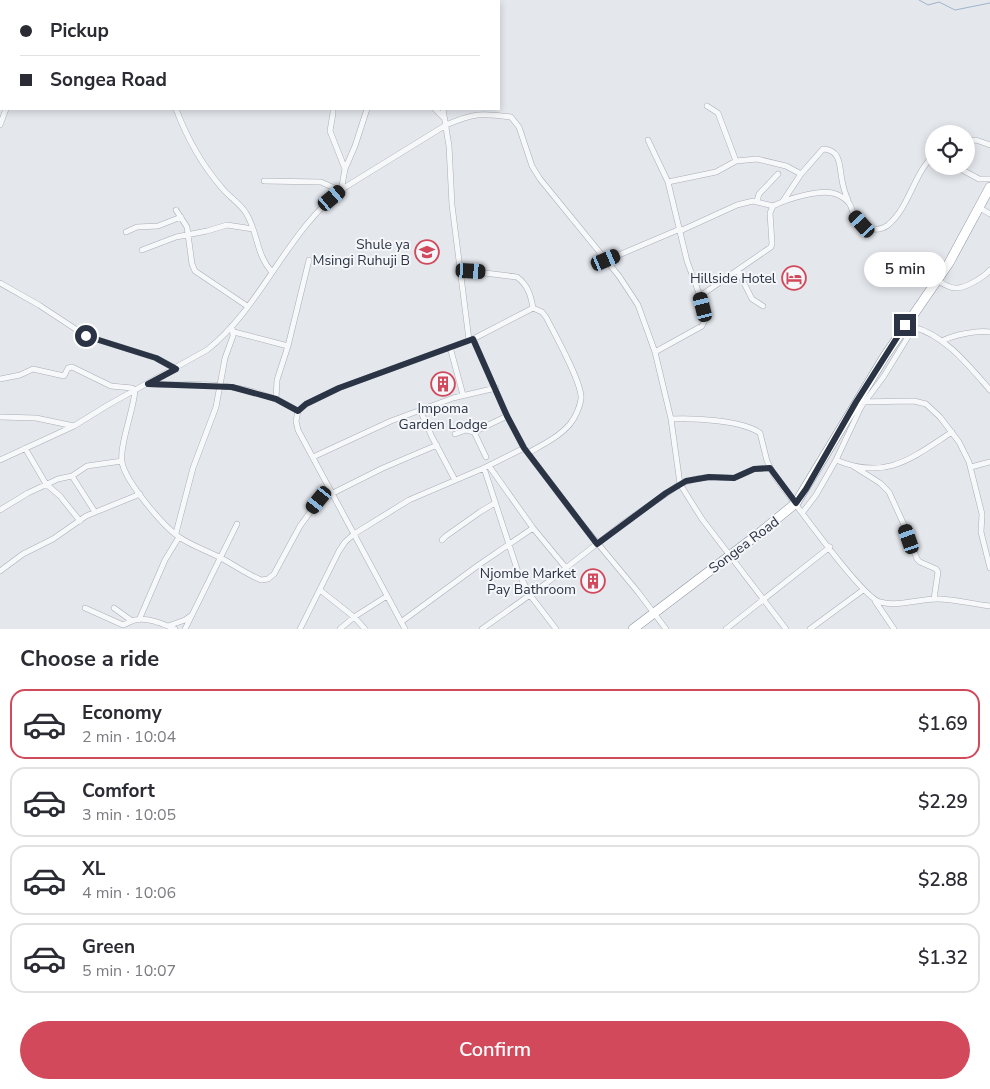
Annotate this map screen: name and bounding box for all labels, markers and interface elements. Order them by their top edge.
text: Pickup [50,18,109,44]
text: Songea Road [50,67,167,93]
map controls [925,125,975,175]
button: locate [925,125,975,175]
car [315,183,348,213]
car [846,208,877,240]
place label: Shule ya Msingi Ruhuji B [312,235,410,270]
school or university icon: Shule ya Msingi Ruhuji B [414,239,440,265]
car [589,247,622,273]
callout: 5 min [864,252,946,288]
text: 5 min [885,258,925,280]
car [455,263,486,279]
hotel icon: Hillside Hotel [781,265,807,291]
place label: Hillside Hotel [690,269,777,288]
car [692,291,713,323]
route end [894,314,916,336]
route start [75,325,97,347]
building icon: Impoma Garden Lodge [430,371,456,397]
place label: Impoma Garden Lodge [399,399,487,434]
car [303,484,334,516]
street label: Songea Road [705,512,783,578]
car [897,522,920,556]
place label: Njombe Market Pay Bathroom [480,564,576,599]
building icon: Njombe Market Pay Bathroom [580,568,606,594]
text: Choose a ride [20,644,159,674]
text: Economy [82,700,162,726]
icon: car [22,702,67,747]
text: $1.69 [918,711,968,737]
text: 2 min · 10:04 [82,726,176,748]
text: Comfort [82,778,155,804]
icon: car [22,780,67,825]
text: $2.29 [918,789,968,815]
text: 3 min · 10:05 [82,804,176,826]
text: XL [82,856,105,882]
icon: car [22,858,67,903]
text: $2.88 [918,867,968,893]
text: 4 min · 10:06 [82,882,176,904]
text: Green [82,934,135,960]
icon: car [22,936,67,981]
text: $1.32 [918,945,968,971]
text: 5 min · 10:07 [82,960,176,982]
button: Confirm [20,1021,970,1079]

